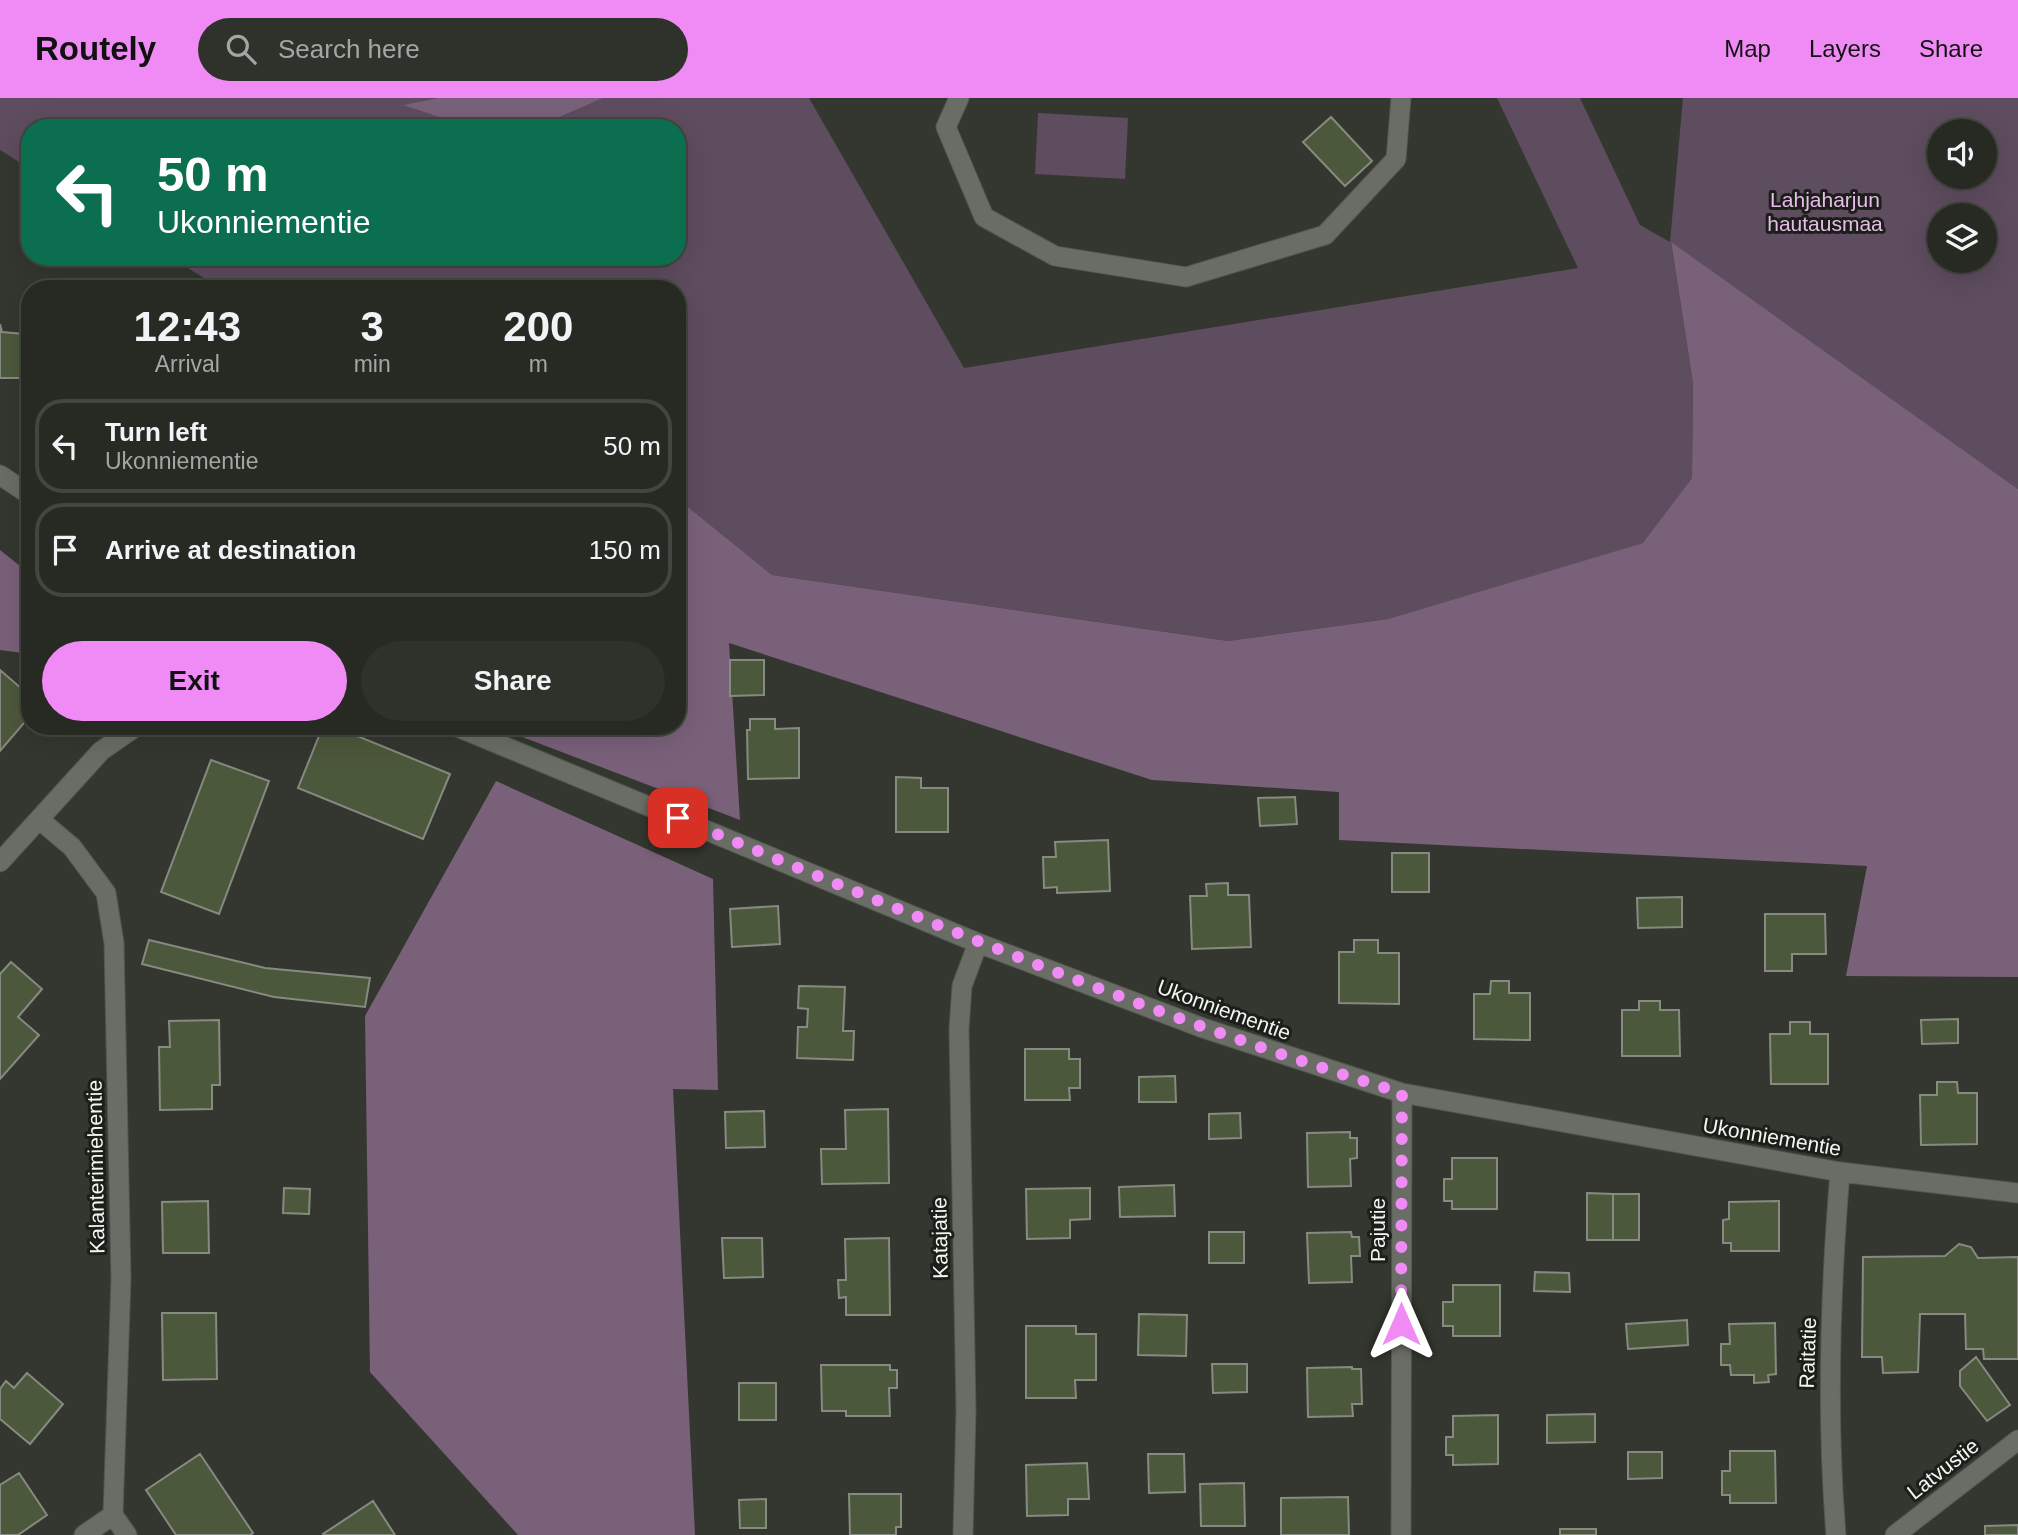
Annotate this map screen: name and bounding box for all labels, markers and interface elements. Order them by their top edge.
search box [198,18,688,81]
text: Routely [35,30,156,67]
icon: search [222,30,260,68]
text: Search here [278,34,420,64]
text: Map [1724,35,1771,62]
text: Layers [1809,35,1881,62]
text: Share [1919,35,1983,62]
map controls [1927,119,1997,273]
button: sound [1927,119,1997,189]
icon: left [42,147,133,238]
text: 50 m [157,147,269,201]
park label: Lahjaharjun hautausmaa [1767,188,1883,235]
button: layers [1927,203,1997,273]
text: Ukonniementie [157,204,370,240]
text: 12:43 [134,303,241,350]
text: 3 [360,303,384,350]
text: 200 [503,303,573,350]
text: Arrival [155,351,220,377]
text: min [354,351,391,377]
text: m [529,351,548,377]
text: Turn left [105,417,207,447]
icon: left [46,427,84,465]
text: 50 m [603,431,661,461]
text: Ukonniementie [105,448,258,474]
icon: arrive [46,531,84,569]
text: Arrive at destination [105,535,356,565]
text: 150 m [589,535,661,565]
button: Exit [42,641,347,721]
button: Share [361,641,665,721]
pin [648,788,708,848]
icon: arrive [659,799,697,837]
street label: Ukonniementie [1154,975,1294,1044]
street label: Kalanterimiehentie [82,1080,109,1254]
street label: Ukonniementie [1701,1113,1843,1160]
street label: Katajatie [927,1197,952,1279]
street label: Pajutie [1366,1198,1389,1262]
position arrow [1364,1287,1438,1361]
street label: Raitatie [1795,1317,1820,1389]
street label: Latvustie [1902,1434,1983,1504]

